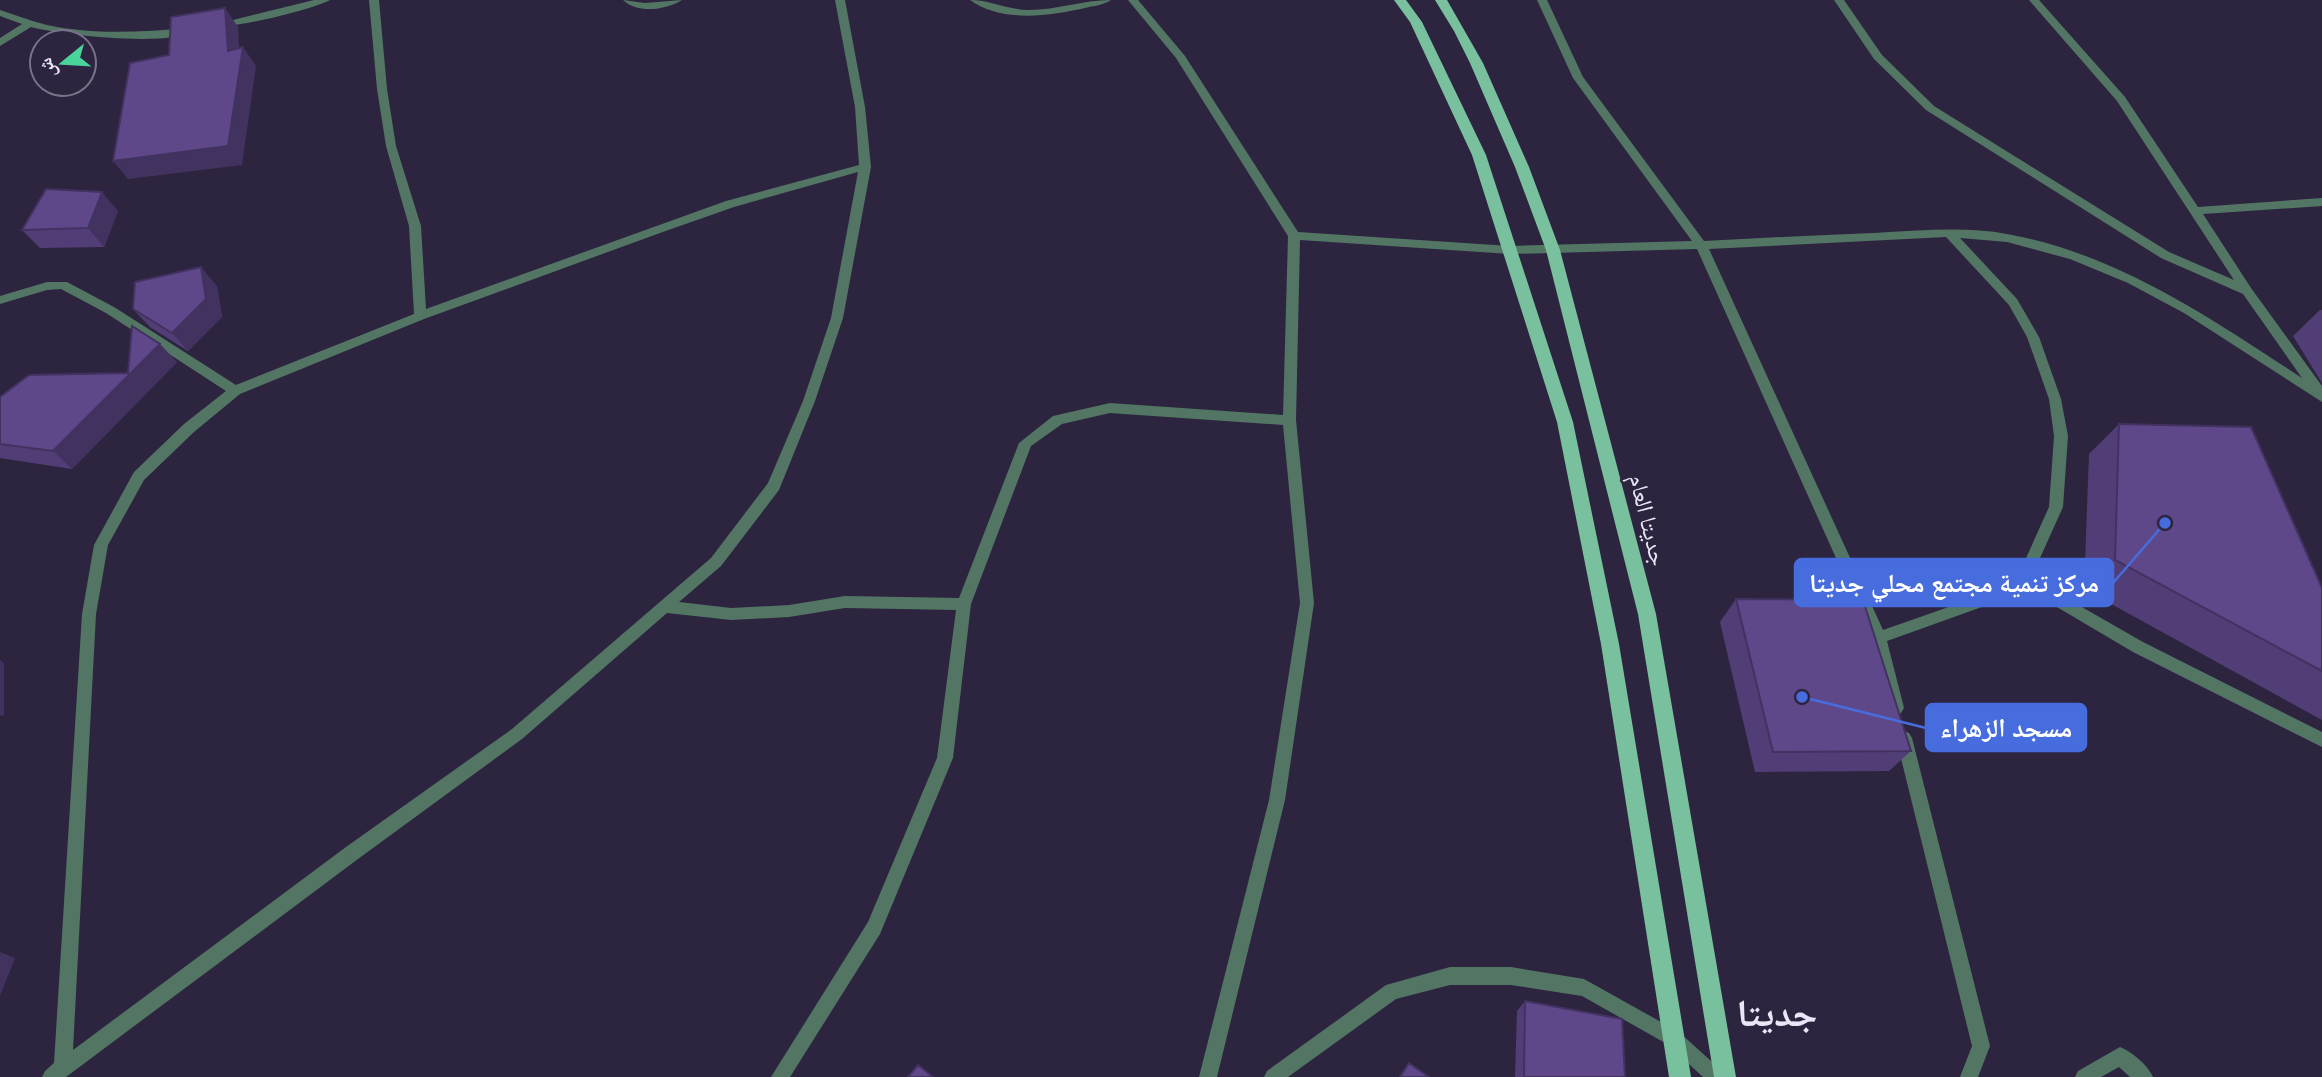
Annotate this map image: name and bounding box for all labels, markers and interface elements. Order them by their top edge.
north arrow [28,28,98,98]
text: ش [34,54,63,81]
street label: جديتا العام [1620,471,1672,570]
callout: مركز تنمية مجتمع محلي جديتا [1795,559,2113,606]
text: مركز تنمية مجتمع محلي جديتا [1809,569,2099,603]
callout: مسجد الزهراء [1926,704,2086,751]
text: مسجد الزهراء [1940,714,2072,747]
district label: جديتا [1737,992,1817,1041]

